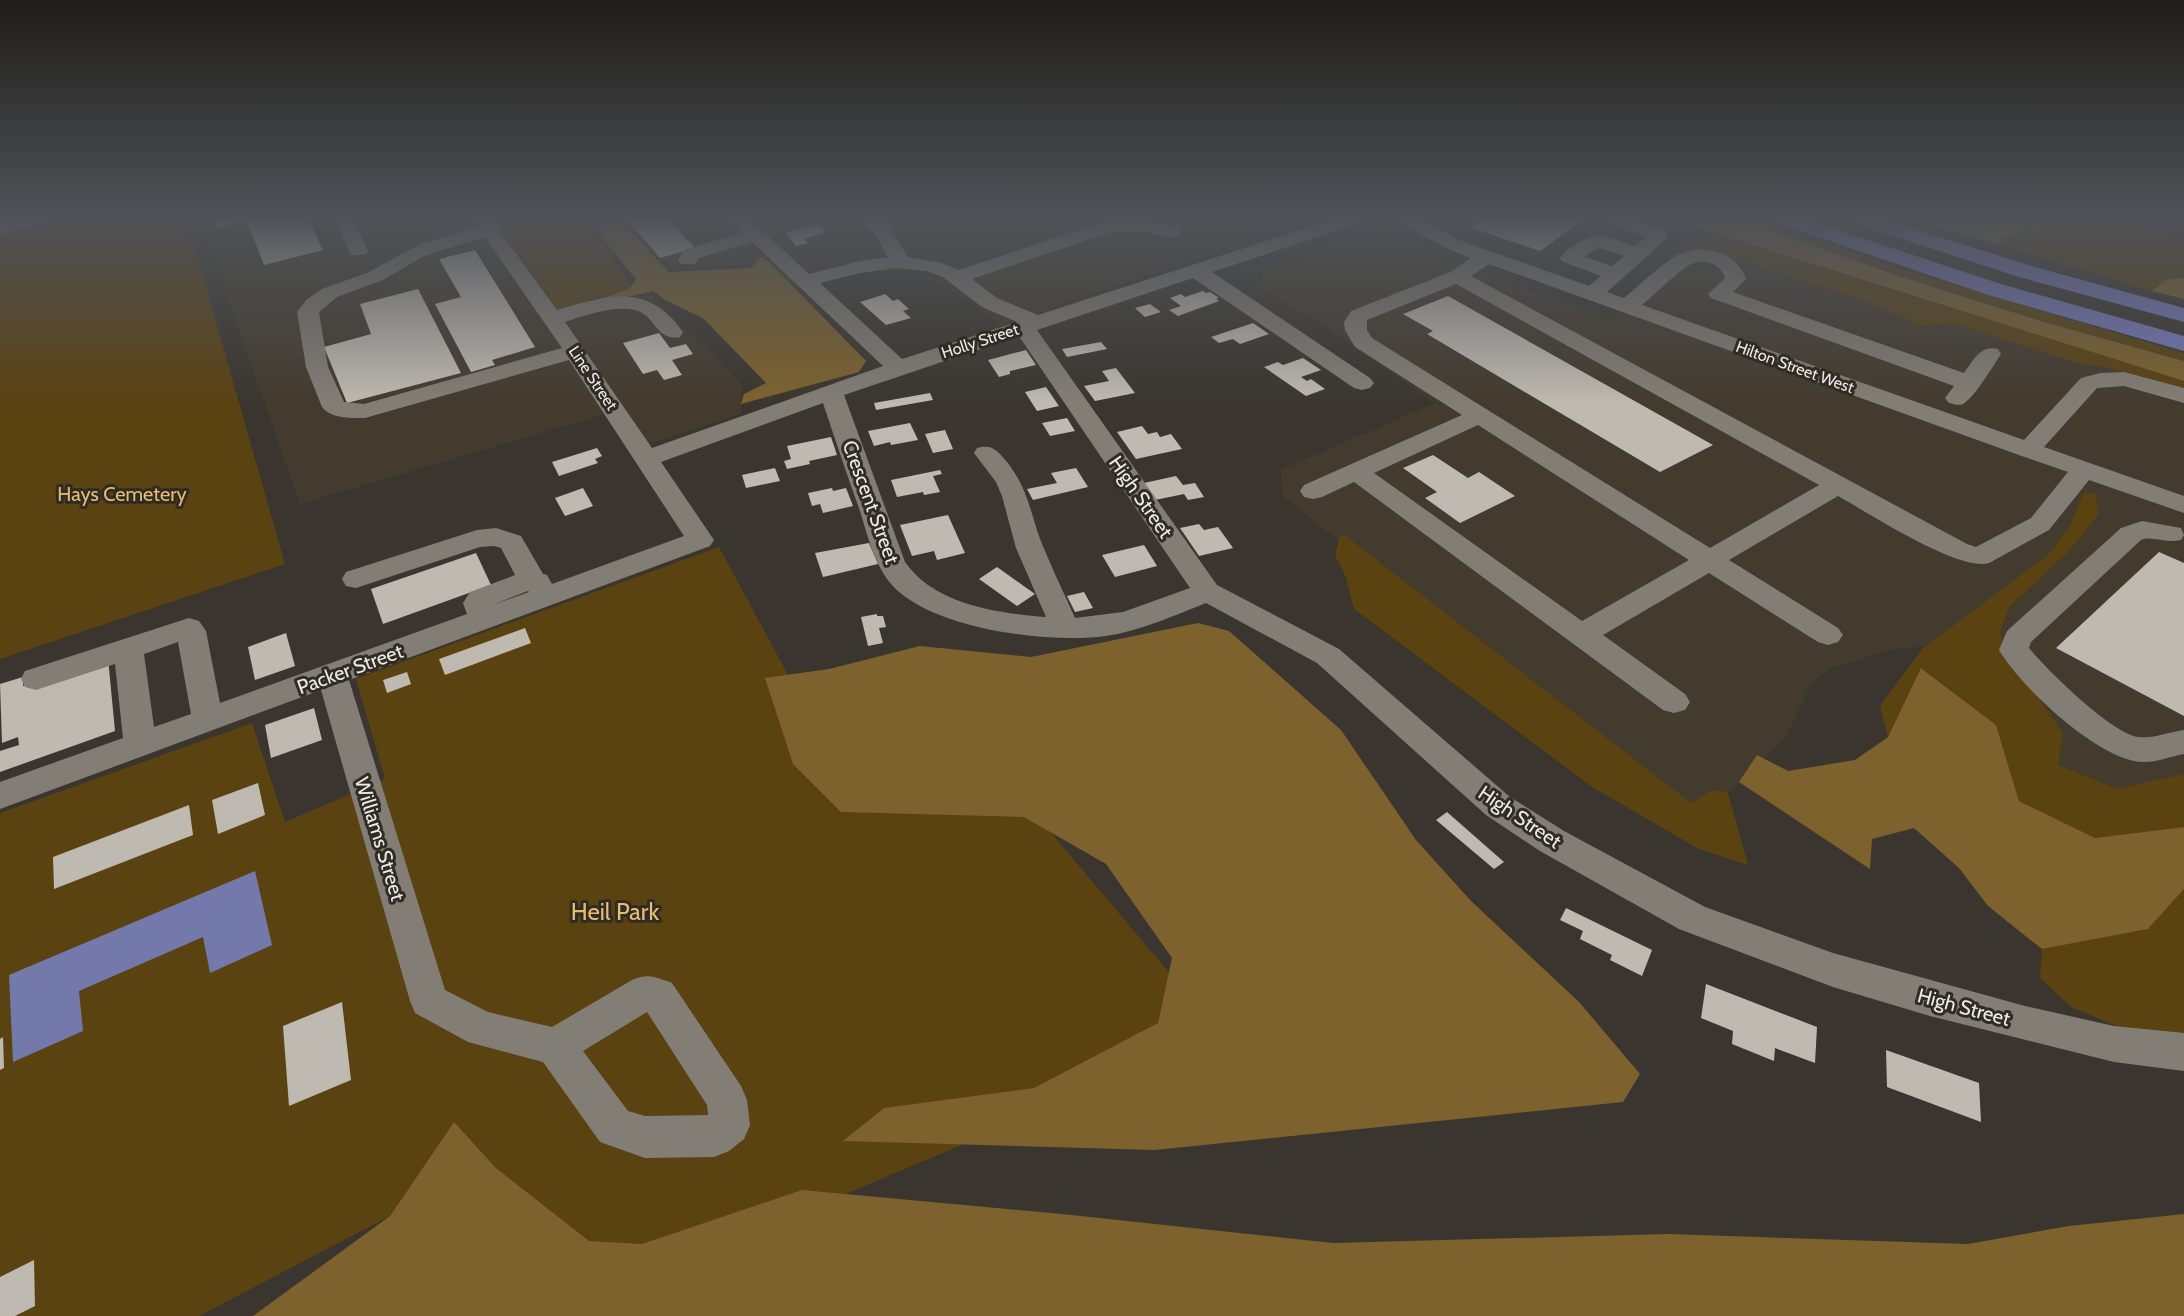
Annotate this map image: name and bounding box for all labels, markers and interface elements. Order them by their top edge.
street label: Holly Street [939,319,1022,362]
street label: Hilton Street West [1733,337,1857,397]
street label: Line Street [565,342,622,414]
street label: Crescent Street [838,437,905,567]
street label: High Street [1104,451,1178,543]
park label: Hays Cemetery [57,482,187,506]
street label: Packer Street [294,639,406,699]
street label: Williams Street [350,774,410,904]
street label: High Street [1474,781,1566,854]
park label: Heil Park [571,897,659,926]
street label: High Street [1915,983,2013,1031]

